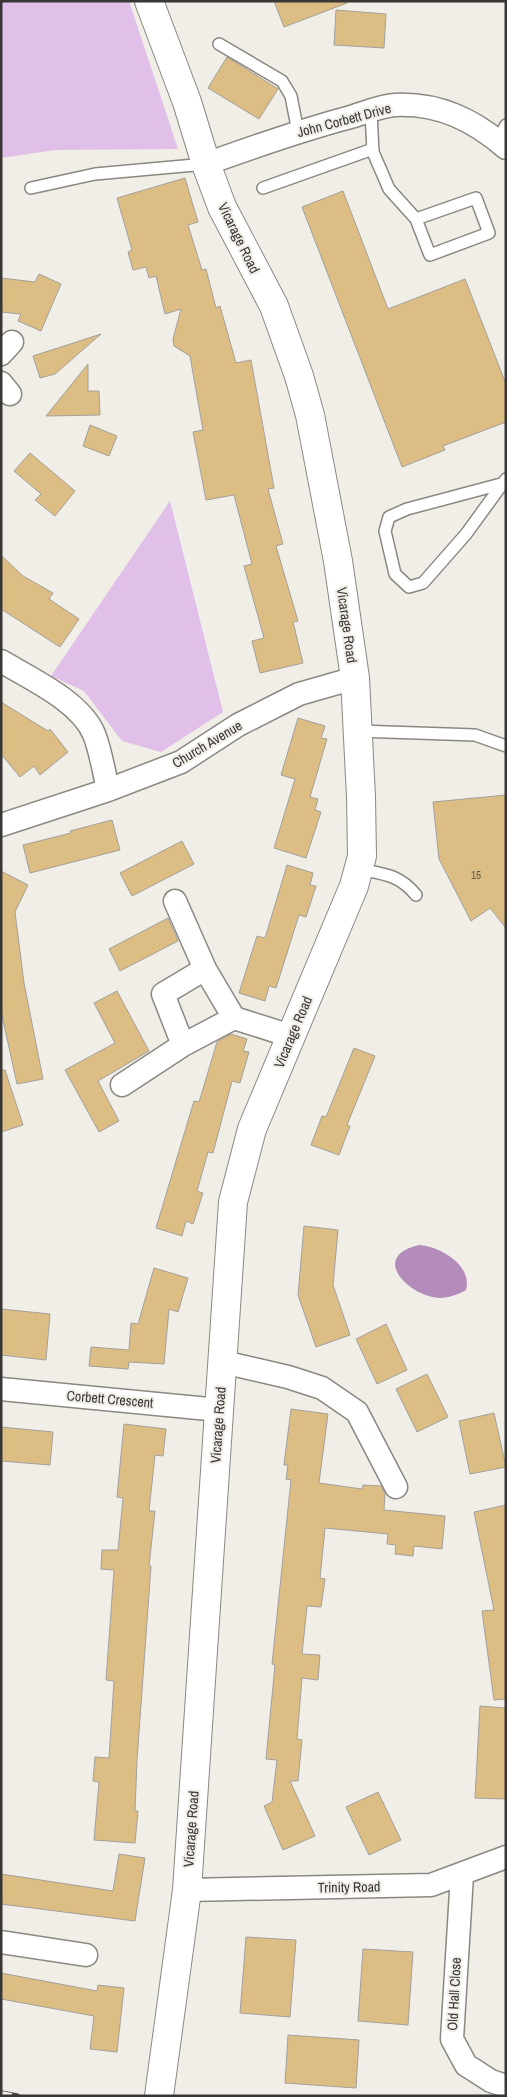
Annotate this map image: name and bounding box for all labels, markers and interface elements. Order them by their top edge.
street label: John Corbett Drive [295,99,393,141]
street label: Vicarage Road [214,200,264,276]
street label: Vicarage Road [333,586,361,664]
street label: Church Avenue [169,716,245,772]
house number: 15 [471,868,481,882]
street label: Vicarage Road [270,993,316,1071]
street label: Corbett Crescent [66,1386,154,1412]
street label: Vicarage Road [206,1386,230,1464]
street label: Vicarage Road [179,1790,203,1868]
street label: Trinity Road [317,1877,381,1897]
street label: Old Hall Close [443,1957,465,2031]

